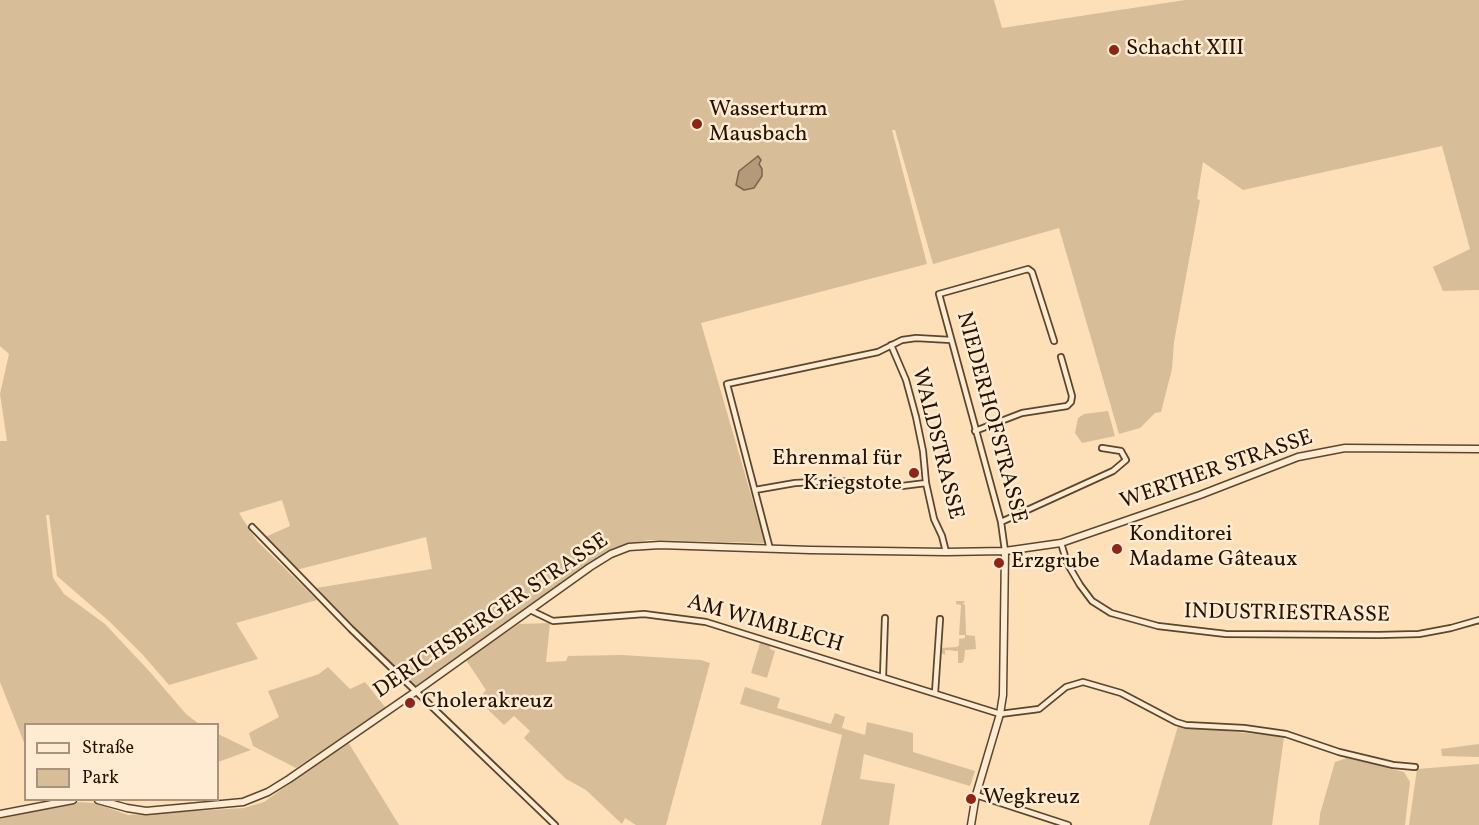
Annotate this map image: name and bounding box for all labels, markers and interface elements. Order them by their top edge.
place label: Schacht XIII [1126,37,1244,63]
marker: Schacht XIII [1107,43,1121,57]
place label: Wasserturm Mausbach [709,98,828,150]
marker: Wasserturm Mausbach [690,117,704,131]
street label: NIEDERHOFSTRASSE [949,309,1031,527]
street label: WALDSTRASSE [904,365,968,523]
street label: WERTHER STRASSE [1117,426,1317,516]
place label: Ehrenmal für Kriegstote [772,447,902,499]
marker: Ehrenmal für Kriegstote [907,466,921,480]
place label: Konditorei Madame Gâteaux [1129,523,1298,574]
street label: DERICHSBERGER STRASSE [370,528,614,706]
marker: Konditorei Madame Gâteaux [1110,542,1124,556]
place label: Erzgrube [1011,550,1100,576]
marker: Erzgrube [992,556,1006,570]
street label: AM WIMBLECH [684,590,846,660]
street label: INDUSTRIESTRASSE [1184,600,1390,630]
place label: Cholerakreuz [422,690,553,716]
marker: Cholerakreuz [403,696,417,710]
legend [24,723,219,801]
text: Straße [82,736,134,761]
text: Park [82,766,119,791]
place label: Wegkreuz [983,786,1080,812]
marker: Wegkreuz [964,792,978,806]

